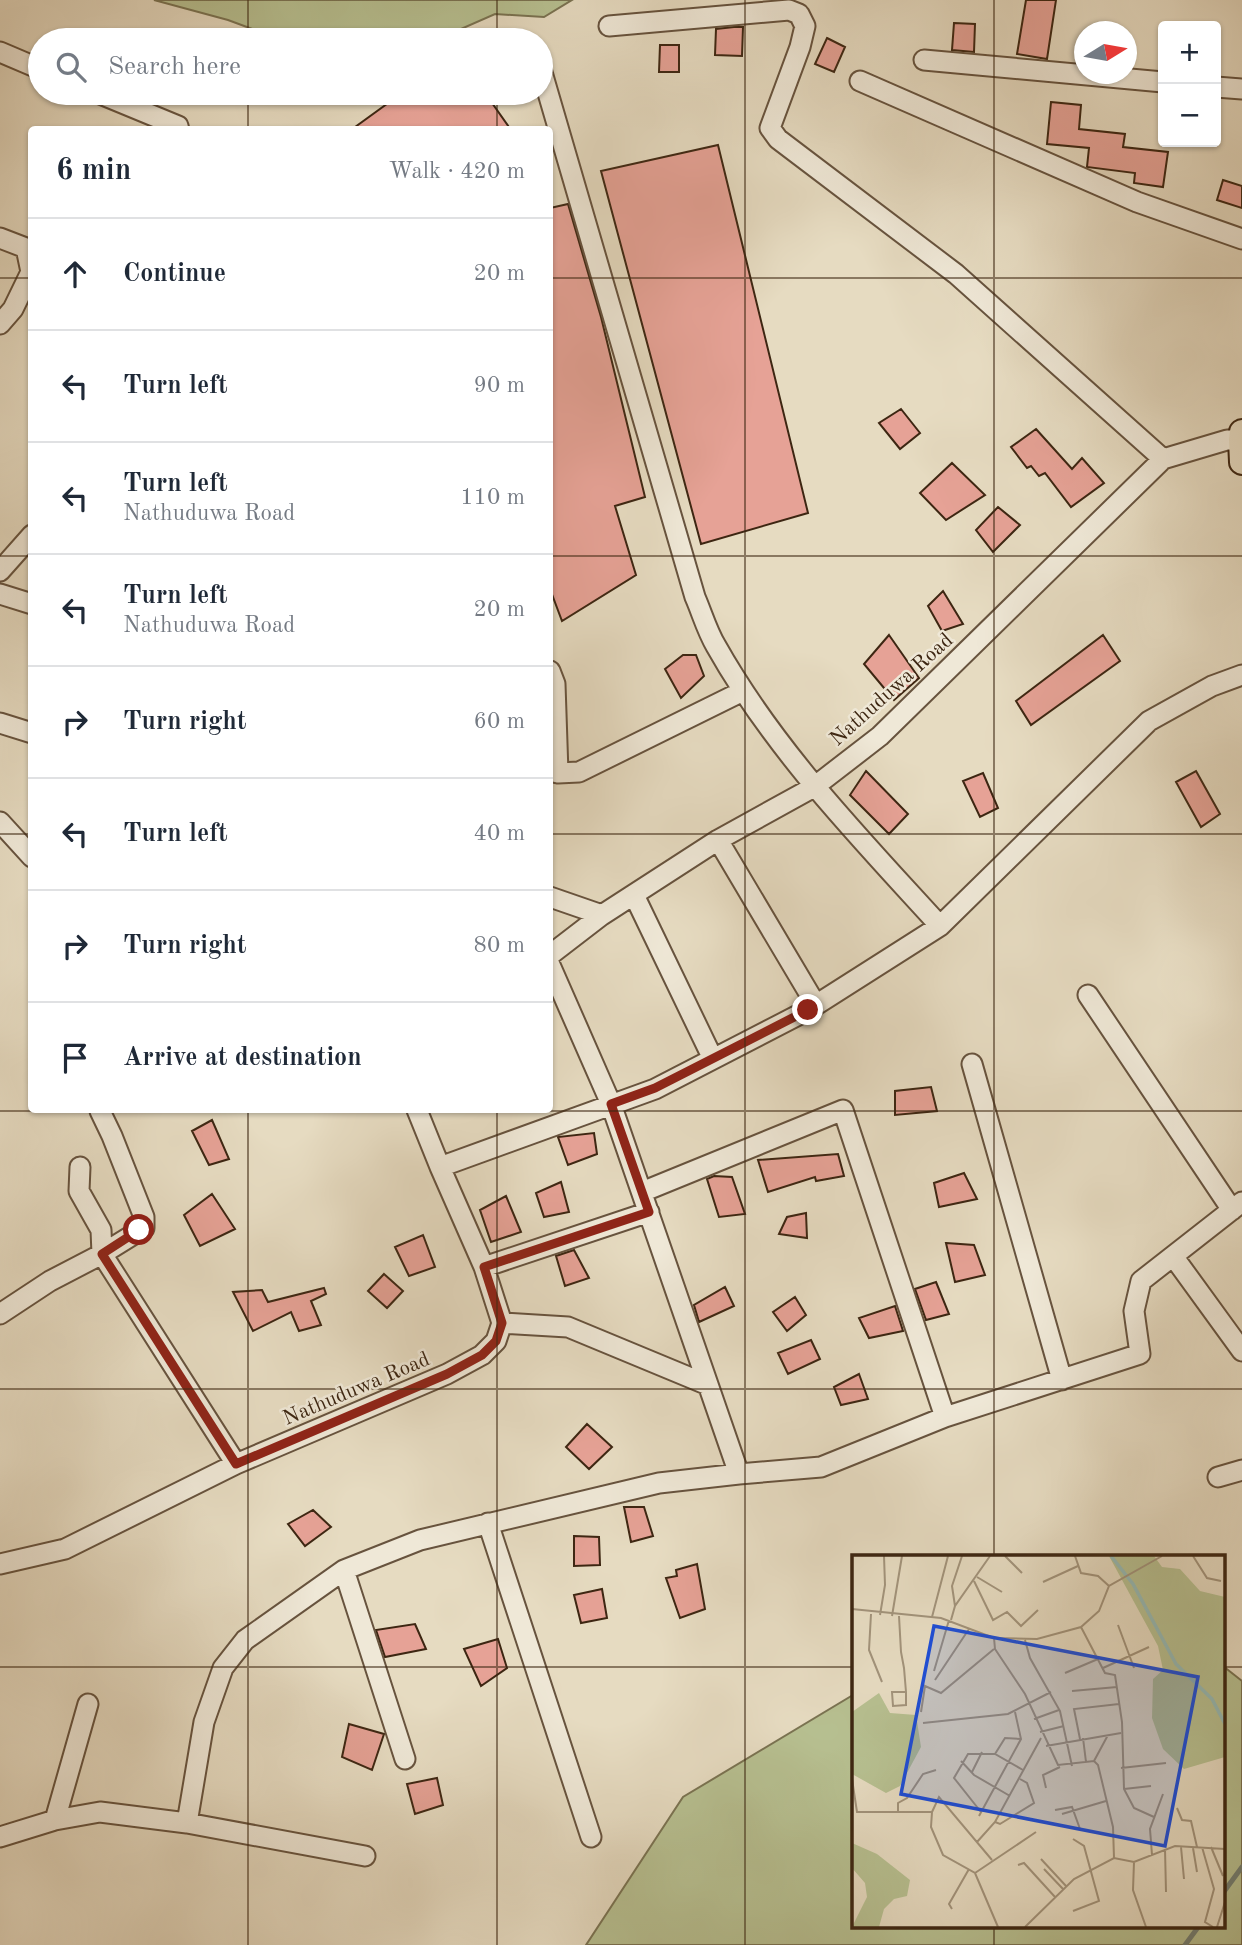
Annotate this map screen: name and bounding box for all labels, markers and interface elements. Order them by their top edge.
north arrow [1074,21,1137,84]
map controls [1158,21,1221,147]
button: + [1158,21,1221,84]
search box [28,28,553,105]
icon: search [52,48,90,86]
text: Search here [108,54,241,80]
button: − [1158,84,1221,147]
text: 6 min [56,156,131,186]
text: Walk · 420 m [389,160,525,183]
icon: ahead [56,255,94,293]
text: Continue [123,261,226,287]
text: 20 m [474,262,525,285]
icon: left [56,367,94,405]
text: Turn left [123,373,228,399]
text: 90 m [474,374,525,397]
text: Turn left [123,471,228,497]
icon: left [56,479,94,517]
text: 110 m [460,486,525,509]
text: Nathuduwa Road [123,502,295,525]
text: Turn left [123,583,228,609]
icon: left [56,591,94,629]
text: 20 m [474,598,525,621]
text: Nathuduwa Road [123,614,295,637]
street label: Nathuduwa Road [827,630,958,751]
icon: right [56,703,94,741]
text: Turn right [123,709,246,735]
text: 60 m [474,710,525,733]
icon: left [56,815,94,853]
text: Turn left [123,821,228,847]
text: 40 m [474,822,525,845]
icon: right [56,927,94,965]
text: Turn right [123,933,246,959]
text: 80 m [474,934,525,957]
route end [792,994,823,1025]
icon: arrive [56,1039,94,1077]
text: Arrive at destination [123,1045,362,1071]
route start [123,1214,154,1245]
street label: Nathuduwa Road [280,1349,433,1430]
inset map [852,1555,1224,1927]

